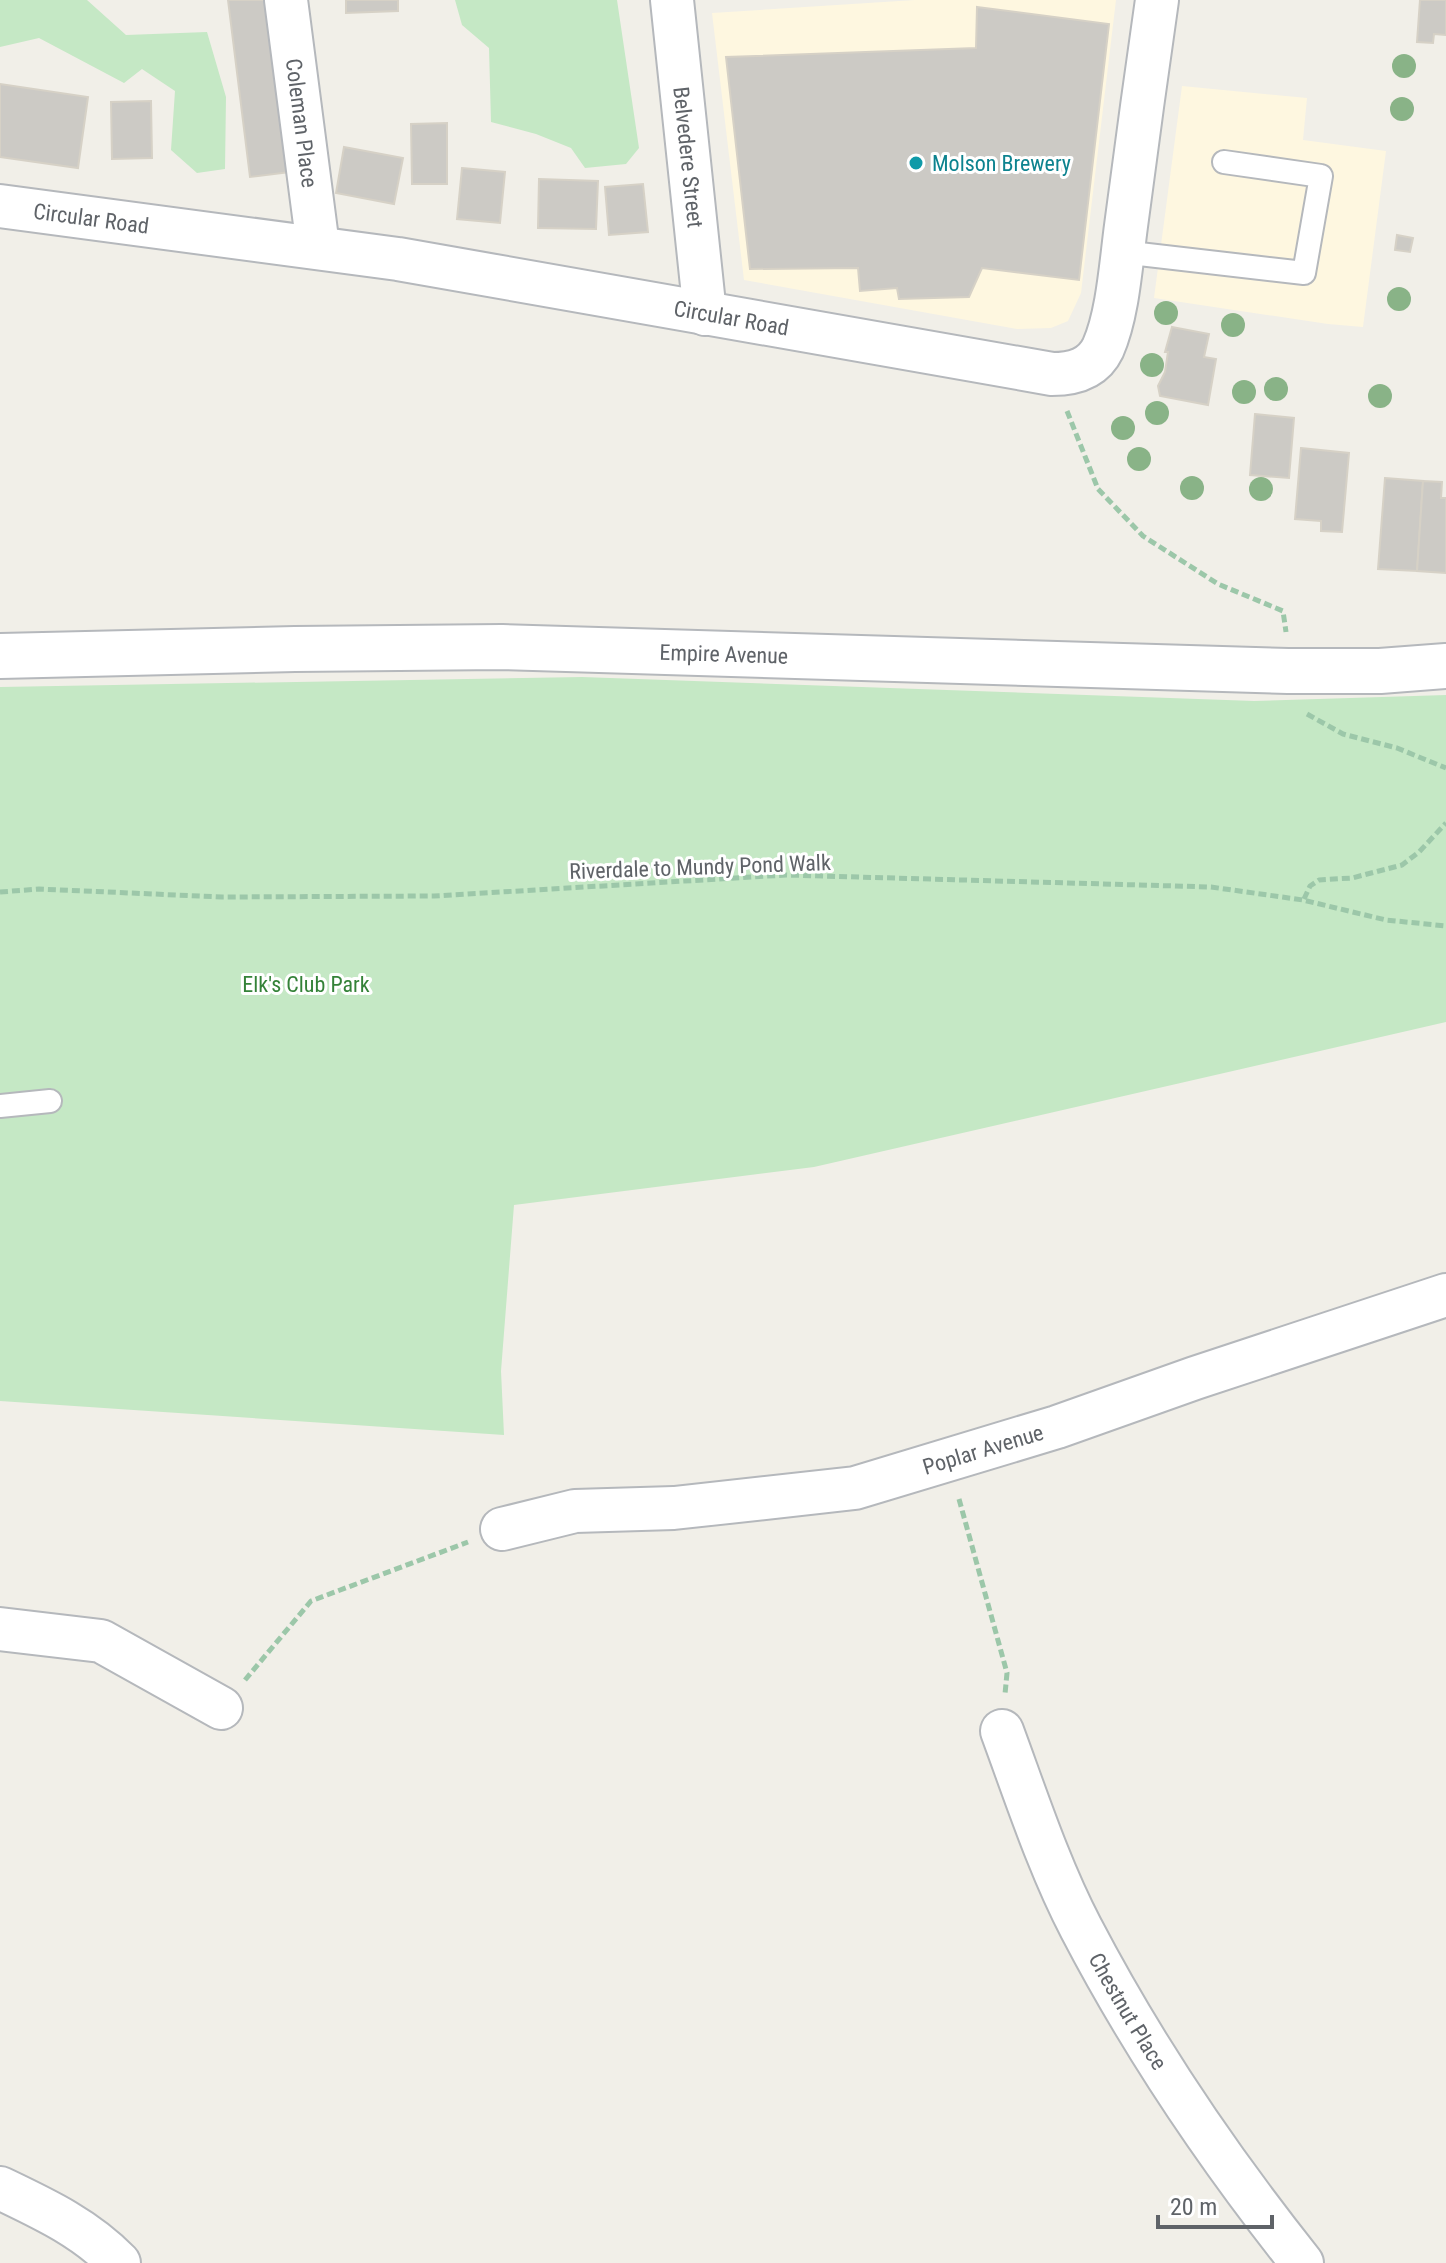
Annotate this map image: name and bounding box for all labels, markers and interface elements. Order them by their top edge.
street label: Coleman Place [281,57,323,189]
street label: Belvedere Street [669,85,708,229]
place label: Molson Brewery [932,151,1071,176]
marker: Molson Brewery [907,154,925,172]
street label: Circular Road [32,198,151,238]
street label: Circular Road [672,295,791,340]
street label: Empire Avenue [659,639,788,668]
street label: Riverdale to Mundy Pond Walk [569,850,831,884]
park label: Elk's Club Park [242,972,370,997]
street label: Poplar Avenue [920,1419,1046,1479]
street label: Chestnut Place [1084,1948,1172,2074]
scale bar [1158,2179,1272,2229]
text: 20 m [1170,2193,1217,2221]

